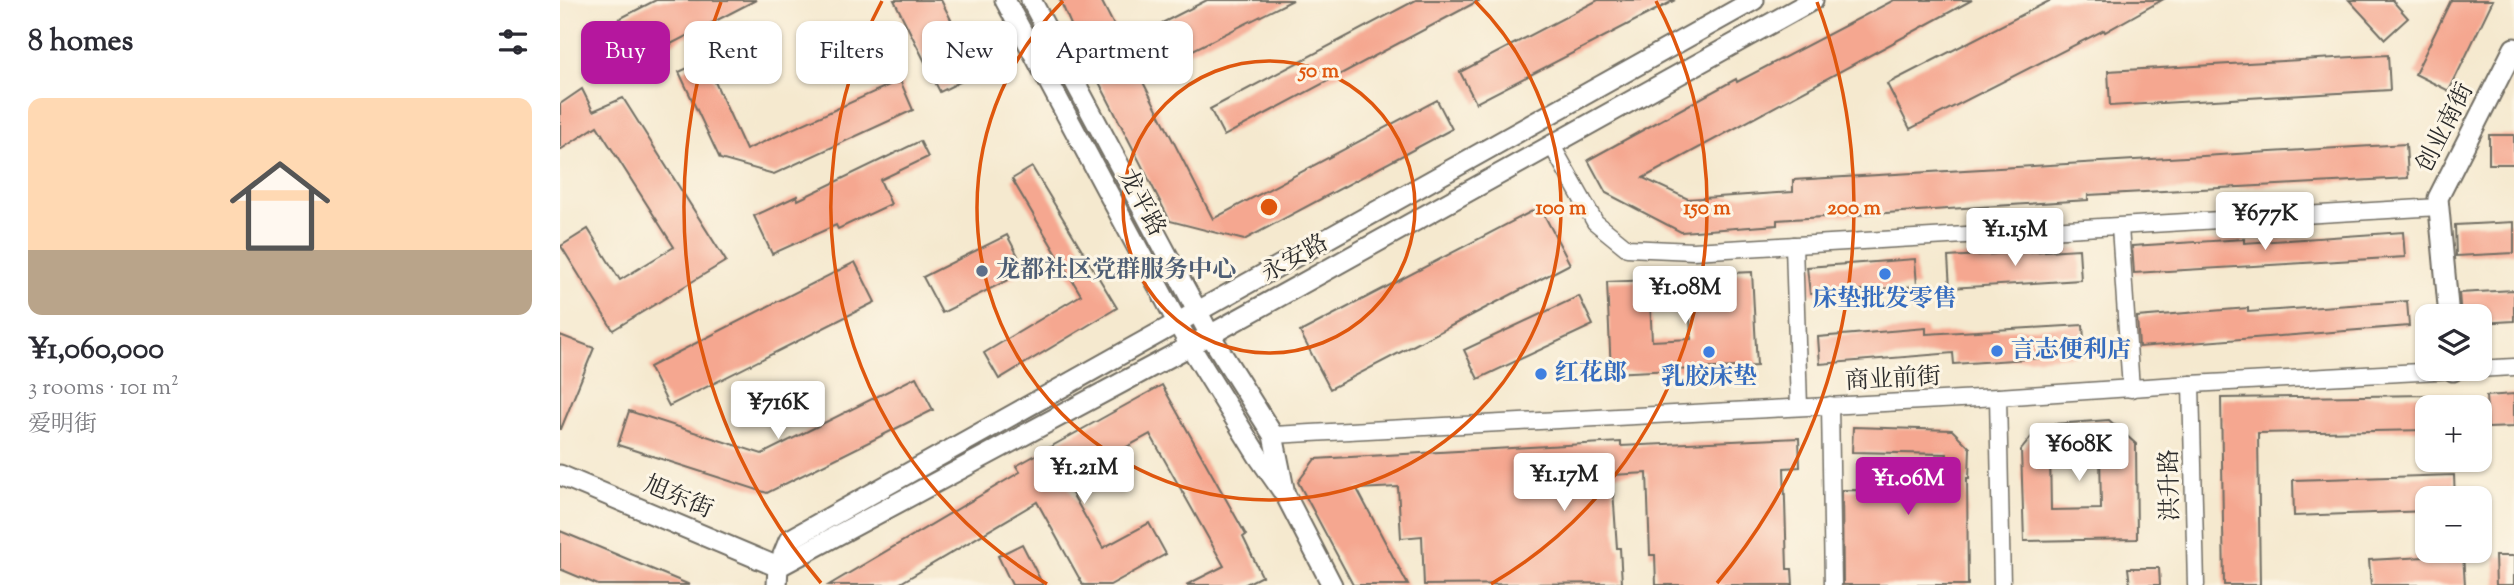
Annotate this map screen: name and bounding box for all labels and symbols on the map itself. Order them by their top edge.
text: 50 m [1297,57,1340,87]
street label: 创业南街 [2409,78,2483,178]
street label: 龙平路 [1109,163,1173,243]
pin: ¥677K [2216,192,2314,252]
text: 100 m [1536,194,1587,224]
text: 150 m [1683,194,1731,224]
text: 200 m [1827,194,1882,224]
centre of rings [1257,195,1281,219]
pin: ¥1.15M [1958,208,2072,268]
street label: 永安路 [1255,227,1335,291]
place label: 龙都社区党群服务中心 [996,254,1236,288]
marker: 龙都社区党群服务中心 [974,263,990,279]
pin: ¥1.08M [1628,266,1742,326]
marker: 床垫批发零售 [1877,266,1893,282]
place label: 床垫批发零售 [1813,283,1957,317]
place label: 言志便利店 [2011,334,2131,368]
marker: 言志便利店 [1989,343,2005,359]
marker: 乳胶床垫 [1701,344,1717,360]
place label: 红花郎 [1555,357,1627,391]
place label: 乳胶床垫 [1661,361,1757,395]
street label: 商业前街 [1844,361,1942,399]
marker: 红花郎 [1533,366,1549,382]
pin: ¥716K [729,382,827,441]
pin: ¥608K [2030,424,2128,483]
pin: ¥1.21M [1027,447,1141,506]
street label: 洪升路 [2153,449,2189,521]
pin: ¥1.17M [1507,454,1621,513]
pin: ¥1.06M [1851,458,1965,517]
street label: 旭东街 [638,468,718,528]

